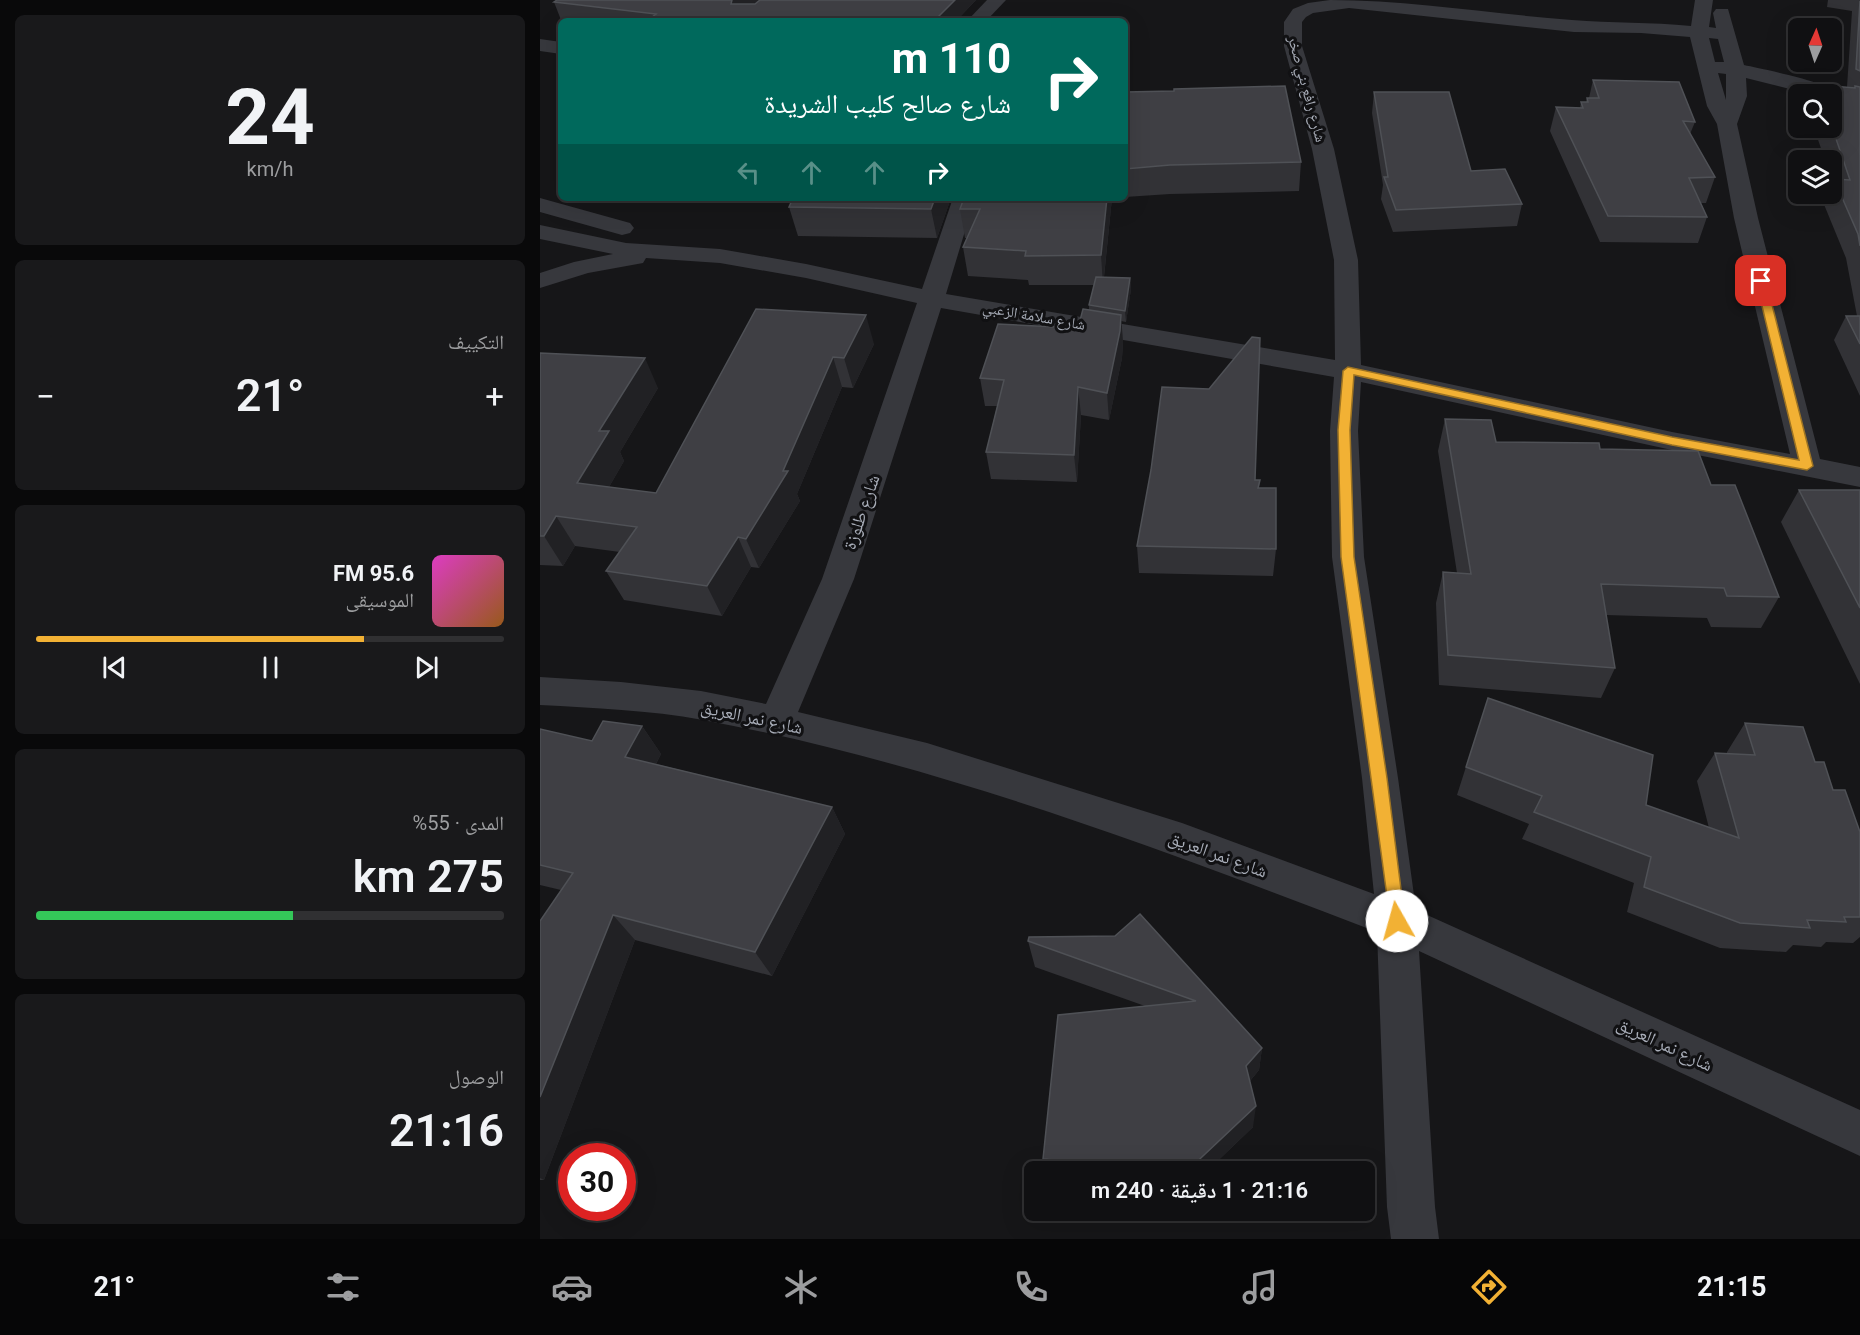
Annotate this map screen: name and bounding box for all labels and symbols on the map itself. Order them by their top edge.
north arrow [1788,18,1842,72]
street label: شارع رافع بني صخر [1281,33,1330,145]
pin [1735,255,1786,306]
street label: شارع سلامة الزعبي [981,298,1087,337]
street label: شارع طلوزة [838,472,885,552]
street label: شارع نمر العريق [699,696,805,739]
street label: شارع نمر العريق [1166,826,1270,882]
position arrow [1365,889,1429,953]
street label: شارع نمر العريق [1613,1013,1716,1076]
speed limit sign: 30 [558,1143,636,1221]

